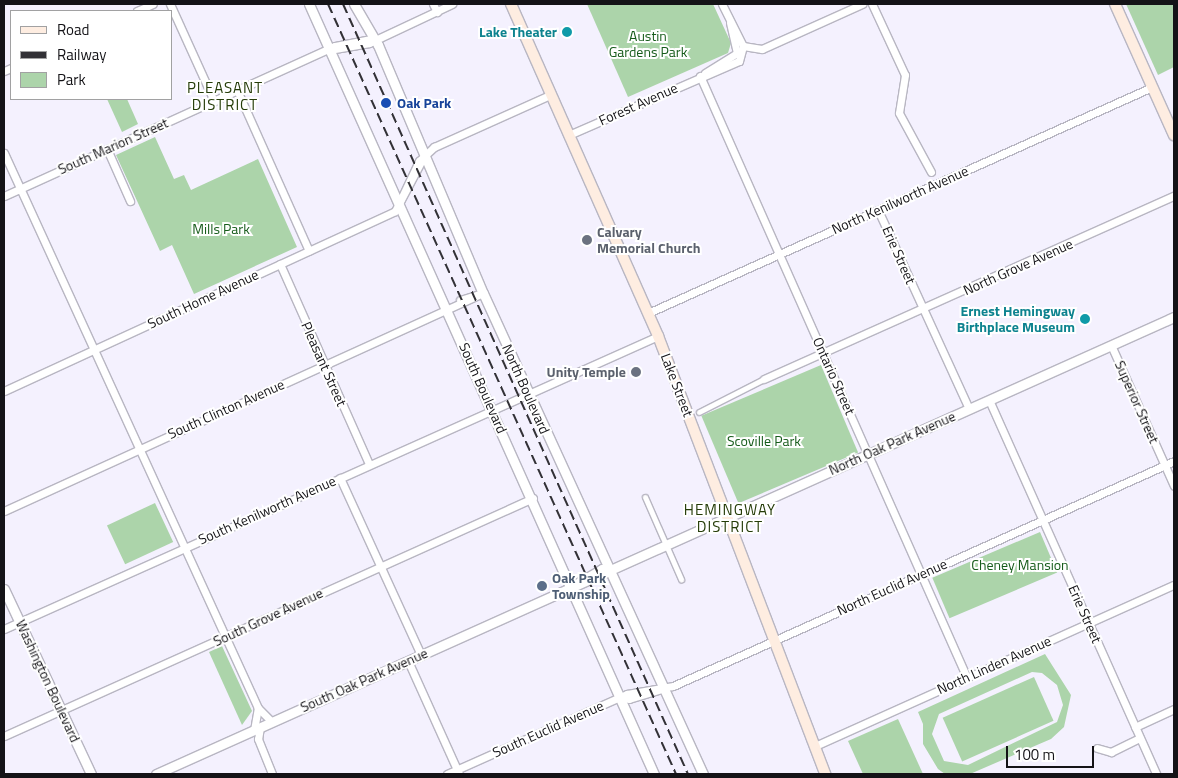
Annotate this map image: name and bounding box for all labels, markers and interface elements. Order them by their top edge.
legend [10,10,172,100]
text: Road [57,18,89,41]
place label: Lake Theater [479,24,557,40]
marker: Lake Theater [561,26,573,38]
park label: Austin Gardens Park [609,28,687,60]
text: Railway [57,43,107,66]
text: Park [57,68,86,91]
district label: PLEASANT DISTRICT [186,78,264,113]
street label: Forest Avenue [596,79,680,129]
place label: Oak Park [397,95,451,111]
marker: Oak Park [379,96,393,110]
street label: South Marion Street [55,114,171,178]
street label: North Kenilworth Avenue [829,162,971,238]
park label: Mills Park [192,221,250,237]
street label: Erie Street [879,223,919,287]
place label: Calvary Memorial Church [597,224,700,256]
marker: Calvary Memorial Church [581,234,593,246]
street label: North Grove Avenue [961,235,1075,299]
street label: South Home Avenue [145,266,261,332]
place label: Ernest Hemingway Birthplace Museum [957,303,1075,336]
marker: Ernest Hemingway Birthplace Museum [1079,313,1091,325]
street label: Pleasant Street [298,319,350,409]
street label: Ontario Street [809,335,859,417]
street label: South Boulevard [456,340,510,436]
street label: North Boulevard [499,342,553,436]
street label: Lake Street [657,351,697,419]
street label: Superior Street [1111,358,1163,446]
place label: Unity Temple [547,364,626,380]
marker: Unity Temple [630,366,642,378]
street label: South Clinton Avenue [165,376,287,442]
street label: North Oak Park Avenue [826,407,958,479]
park label: Scoville Park [727,433,801,449]
street label: South Kenilworth Avenue [196,472,338,548]
district label: HEMINGWAY DISTRICT [683,500,777,535]
street label: North Euclid Avenue [834,555,950,619]
park label: Cheney Mansion [971,557,1069,573]
place label: Oak Park Township [552,570,610,602]
marker: Oak Park Township [536,580,548,592]
street label: Erie Street [1065,582,1105,646]
street label: South Grove Avenue [210,584,326,650]
street label: Washington Boulevard [12,617,84,745]
street label: North Linden Avenue [934,632,1054,698]
street label: South Oak Park Avenue [298,644,430,716]
street label: South Euclid Avenue [490,697,606,761]
scale bar [1008,736,1096,768]
text: 100 m [1014,743,1055,766]

